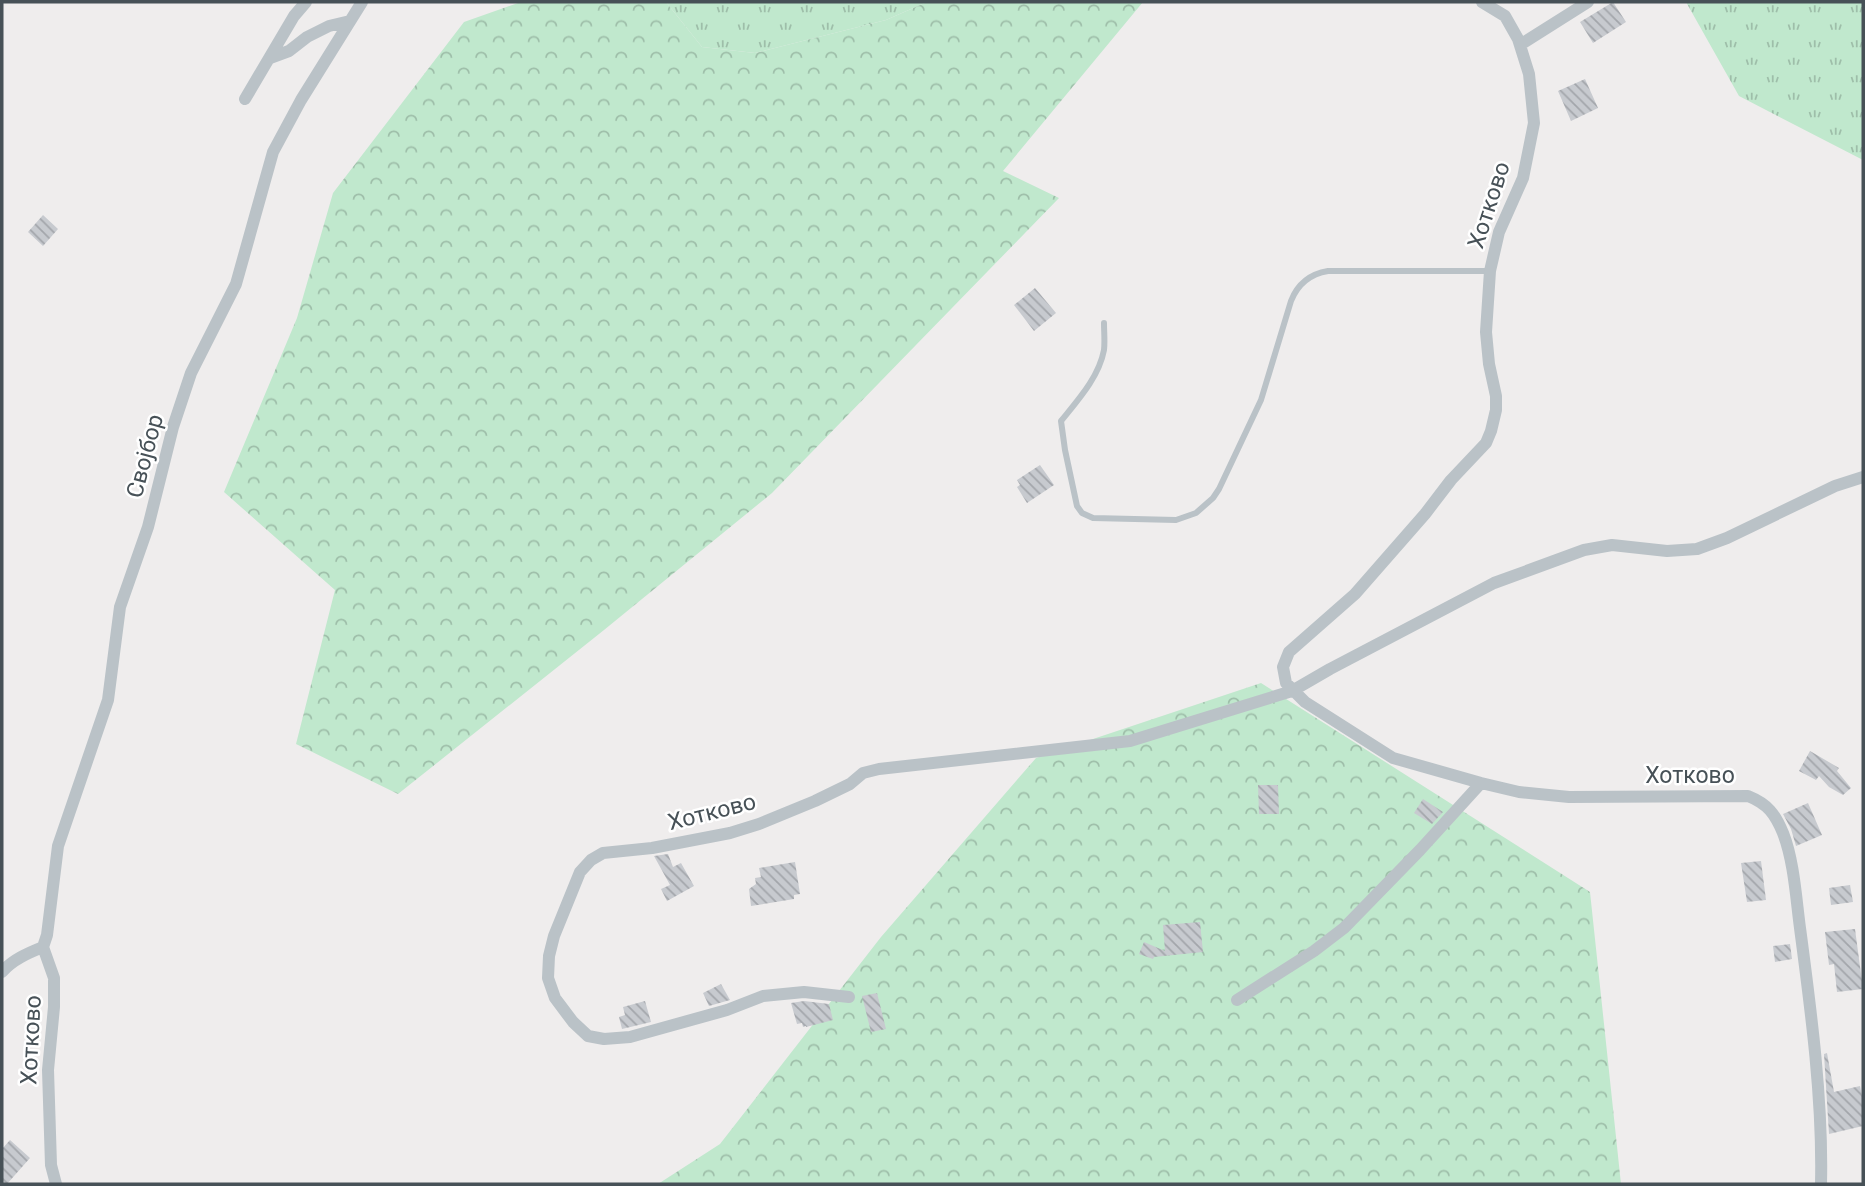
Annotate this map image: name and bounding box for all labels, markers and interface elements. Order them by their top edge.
street label: Хотково [1462,158,1516,252]
street label: Својбор [121,411,169,501]
street label: Хотково [1645,762,1735,789]
street label: Хотково [665,788,759,836]
street label: Хотково [15,995,47,1085]

